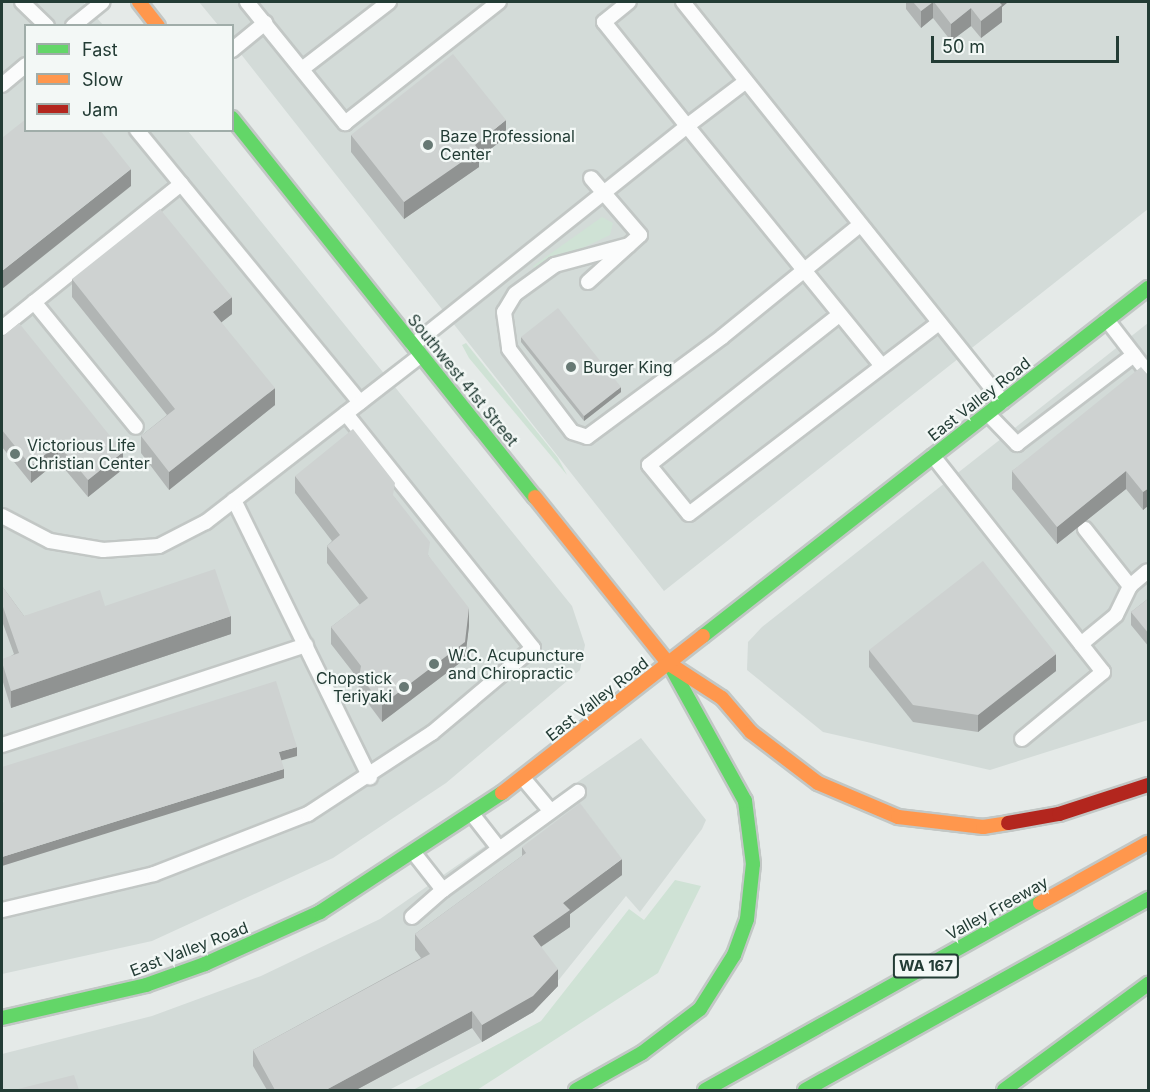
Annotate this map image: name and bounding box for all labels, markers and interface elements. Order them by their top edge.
legend [24,24,234,132]
scale bar [934,24,1122,62]
text: 50 m [942,36,985,57]
text: Fast [82,39,118,60]
text: Slow [82,69,123,90]
text: Jam [82,99,118,120]
place label: Baze Professional Center [440,126,575,164]
marker: Baze Professional Center [421,138,435,152]
street label: Southwest 41st Street [404,310,522,450]
street label: East Valley Road [924,353,1034,445]
place label: Burger King [583,357,672,377]
marker: Burger King [564,360,578,374]
place label: Victorious Life Christian Center [27,435,150,473]
marker: Victorious Life Christian Center [8,447,22,461]
place label: W.C. Acupuncture and Chiropractic [448,645,584,683]
street label: East Valley Road [542,653,652,745]
marker: W.C. Acupuncture and Chiropractic [425,655,443,673]
place label: Chopstick Teriyaki [316,668,392,706]
marker: Chopstick Teriyaki [397,680,411,694]
street label: Valley Freeway [943,872,1051,944]
street label: East Valley Road [127,918,251,980]
road number: WA 167 [892,954,960,978]

